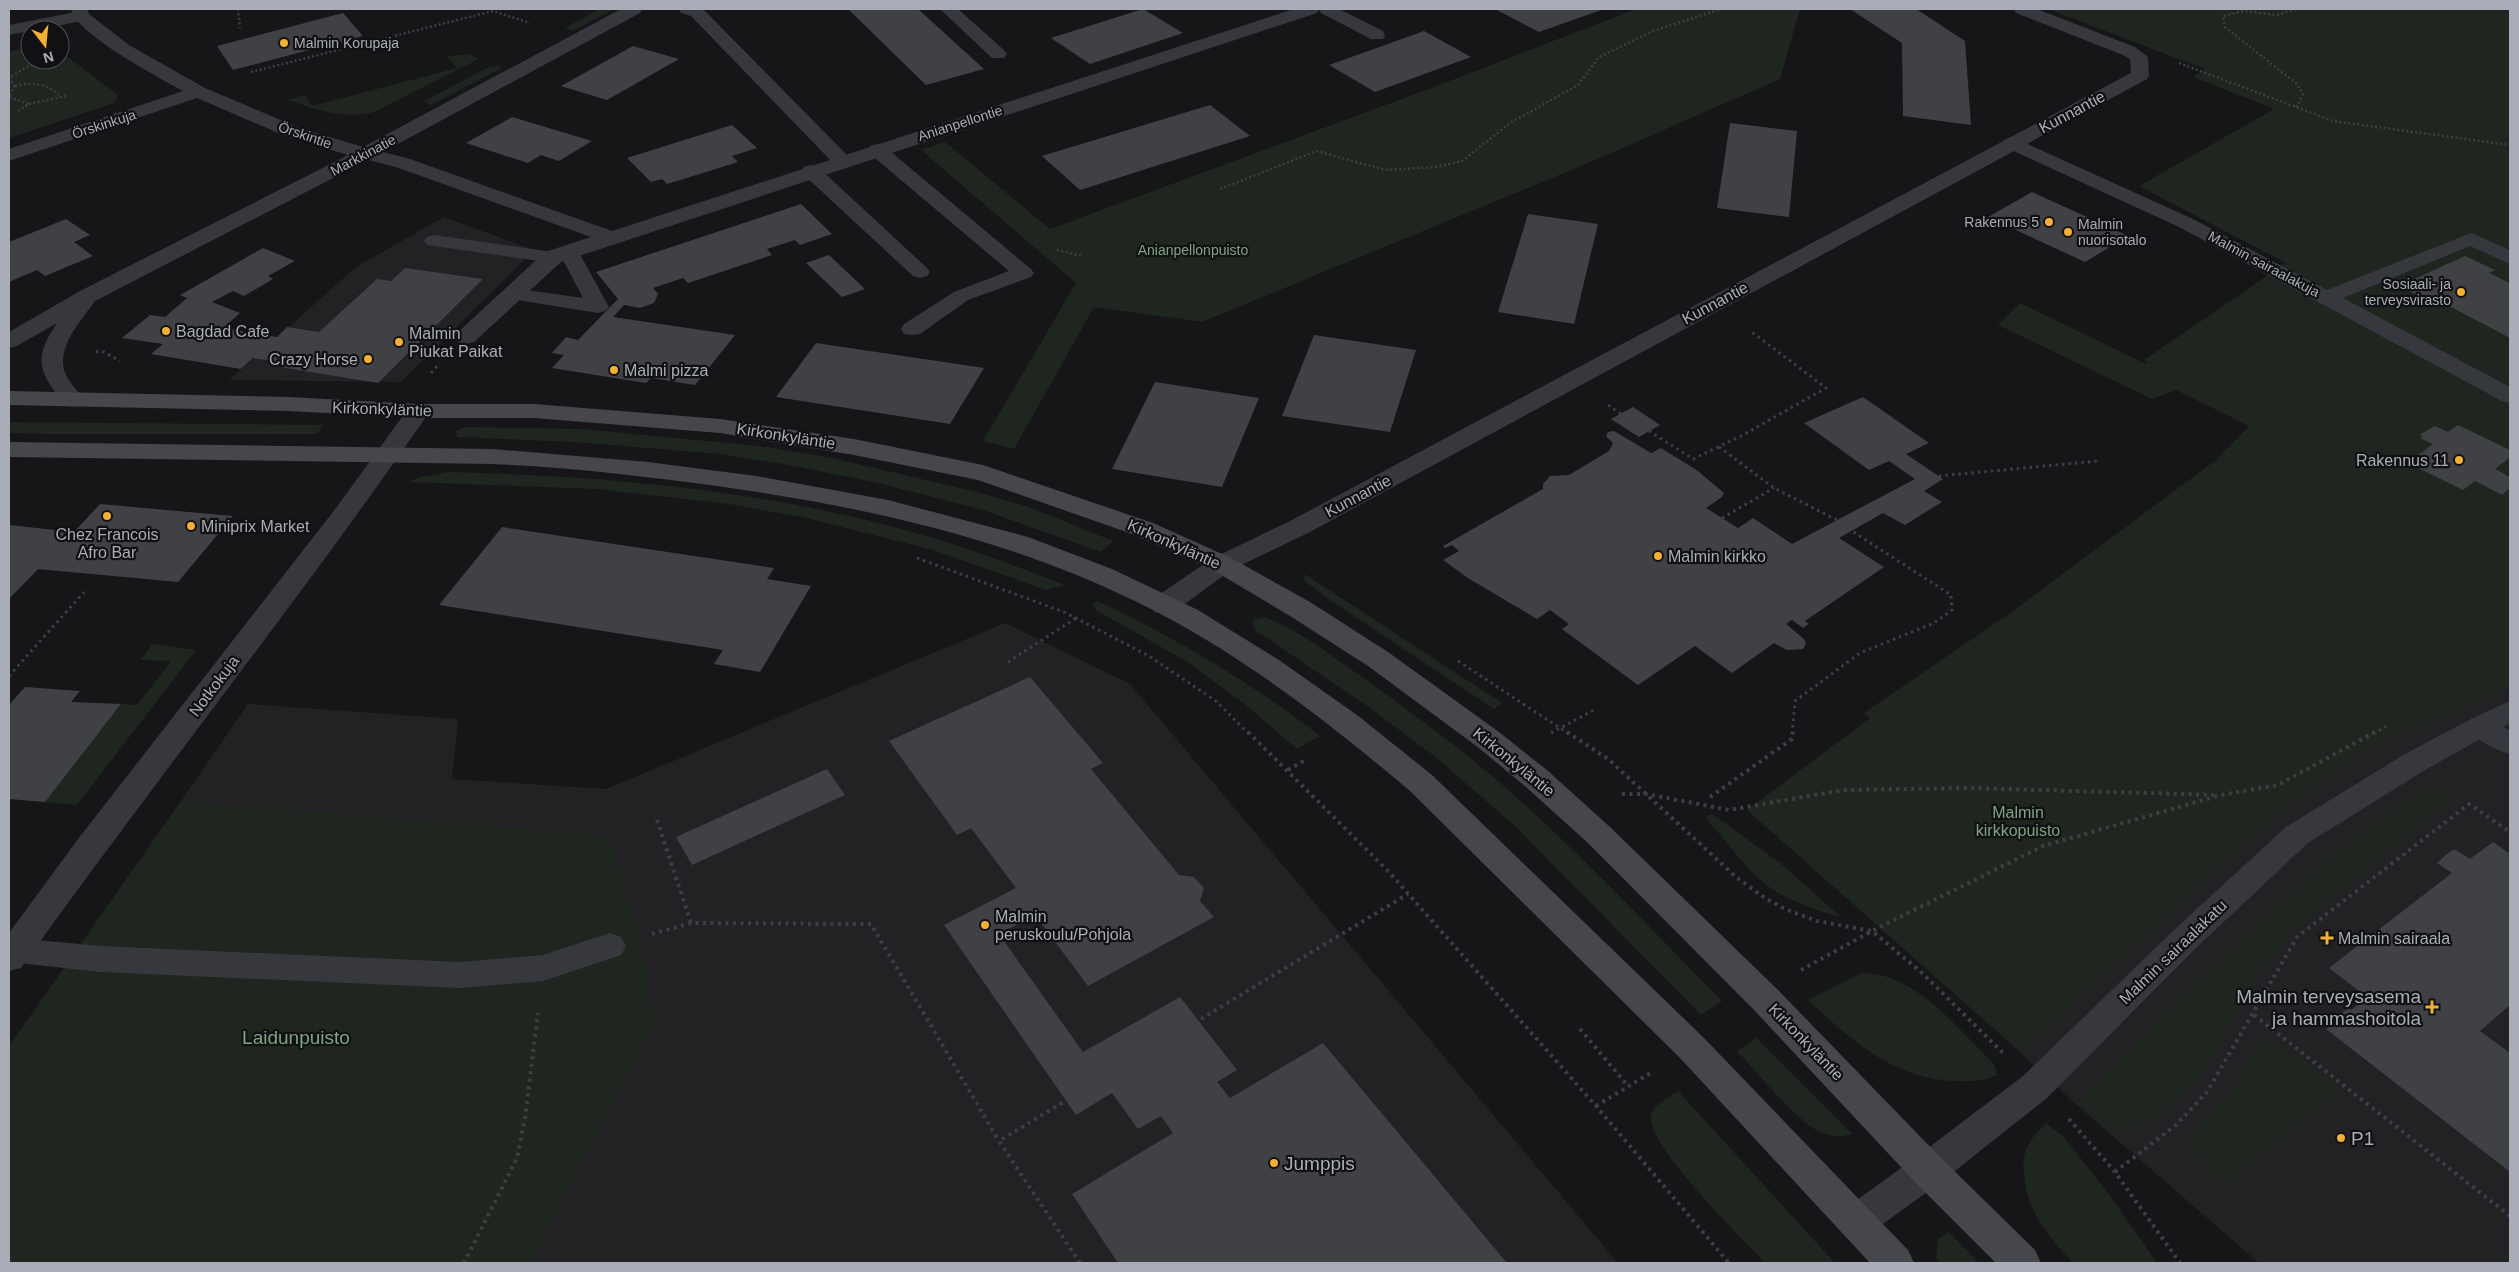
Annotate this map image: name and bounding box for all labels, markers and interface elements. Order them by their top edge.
north arrow [20,20,70,70]
place label: Malmin Korupaja [294,35,399,51]
marker: Malmin Korupaja [278,37,290,49]
text: N [42,48,56,67]
street label: Kunnantie [2036,88,2108,136]
street label: Anianpellontie [916,102,1004,144]
street label: Örskinkuja [70,105,138,142]
street label: Örskintie [276,117,334,152]
street label: Markkinatie [328,131,399,179]
place label: Rakennus 5 [1964,214,2039,230]
marker: Rakennus 5 [2043,216,2055,228]
place label: Malmin nuorisotalo [2078,216,2147,248]
marker: Malmin nuorisotalo [2062,226,2074,238]
street label: Malmin sairaalakuja [2206,228,2323,300]
park label: Anianpellonpuisto [1138,242,1248,258]
place label: Sosiaali- ja terveysvirasto [2365,276,2451,308]
street label: Kunnantie [1679,279,1751,327]
marker: Sosiaali- ja terveysvirasto [2455,286,2467,298]
place label: Bagdad Cafe [176,323,270,340]
marker: Bagdad Cafe [160,325,172,337]
place label: Malmin Piukat Paikat [409,325,503,360]
marker: Malmin Piukat Paikat [393,336,405,348]
place label: Crazy Horse [269,351,358,368]
marker: Crazy Horse [362,353,374,365]
place label: Malmi pizza [624,362,709,379]
marker: Malmi pizza [608,364,620,376]
street label: Kirkonkyläntie [332,399,432,419]
street label: Kirkonkyläntie [735,420,837,452]
place label: Rakennus 11 [2356,452,2449,469]
marker: Rakennus 11 [2453,454,2465,466]
street label: Kunnantie [1322,472,1394,520]
marker: Chez Francois Afro Bar [101,510,113,522]
street label: Kirkonkyläntie [1125,516,1223,572]
place label: Miniprix Market [201,518,310,535]
marker: Miniprix Market [185,520,197,532]
place label: Chez Francois Afro Bar [55,526,159,561]
place label: Malmin kirkko [1668,548,1766,565]
marker: Malmin kirkko [1652,550,1664,562]
street label: Notkokuja [186,652,242,720]
street label: Kirkonkyläntie [1470,724,1558,800]
park label: Malmin kirkkopuisto [1976,804,2060,839]
street label: Malmin sairaalakatu [2116,896,2230,1008]
place label: Malmin peruskoulu/Pohjola [995,908,1131,943]
marker: Malmin peruskoulu/Pohjola [979,919,991,931]
place label: Malmin sairaala [2338,930,2450,947]
marker: Malmin sairaala [2320,931,2334,945]
place label: Malmin terveysasema ja hammashoitola [2236,986,2421,1029]
street label: Kirkonkyläntie [1765,1000,1847,1084]
marker: Malmin terveysasema ja hammashoitola [2425,1000,2439,1014]
park label: Laidunpuisto [242,1027,350,1048]
place label: P1 [2351,1128,2374,1149]
marker: P1 [2335,1132,2347,1144]
place label: Jumppis [1284,1153,1355,1174]
marker: Jumppis [1268,1157,1280,1169]

